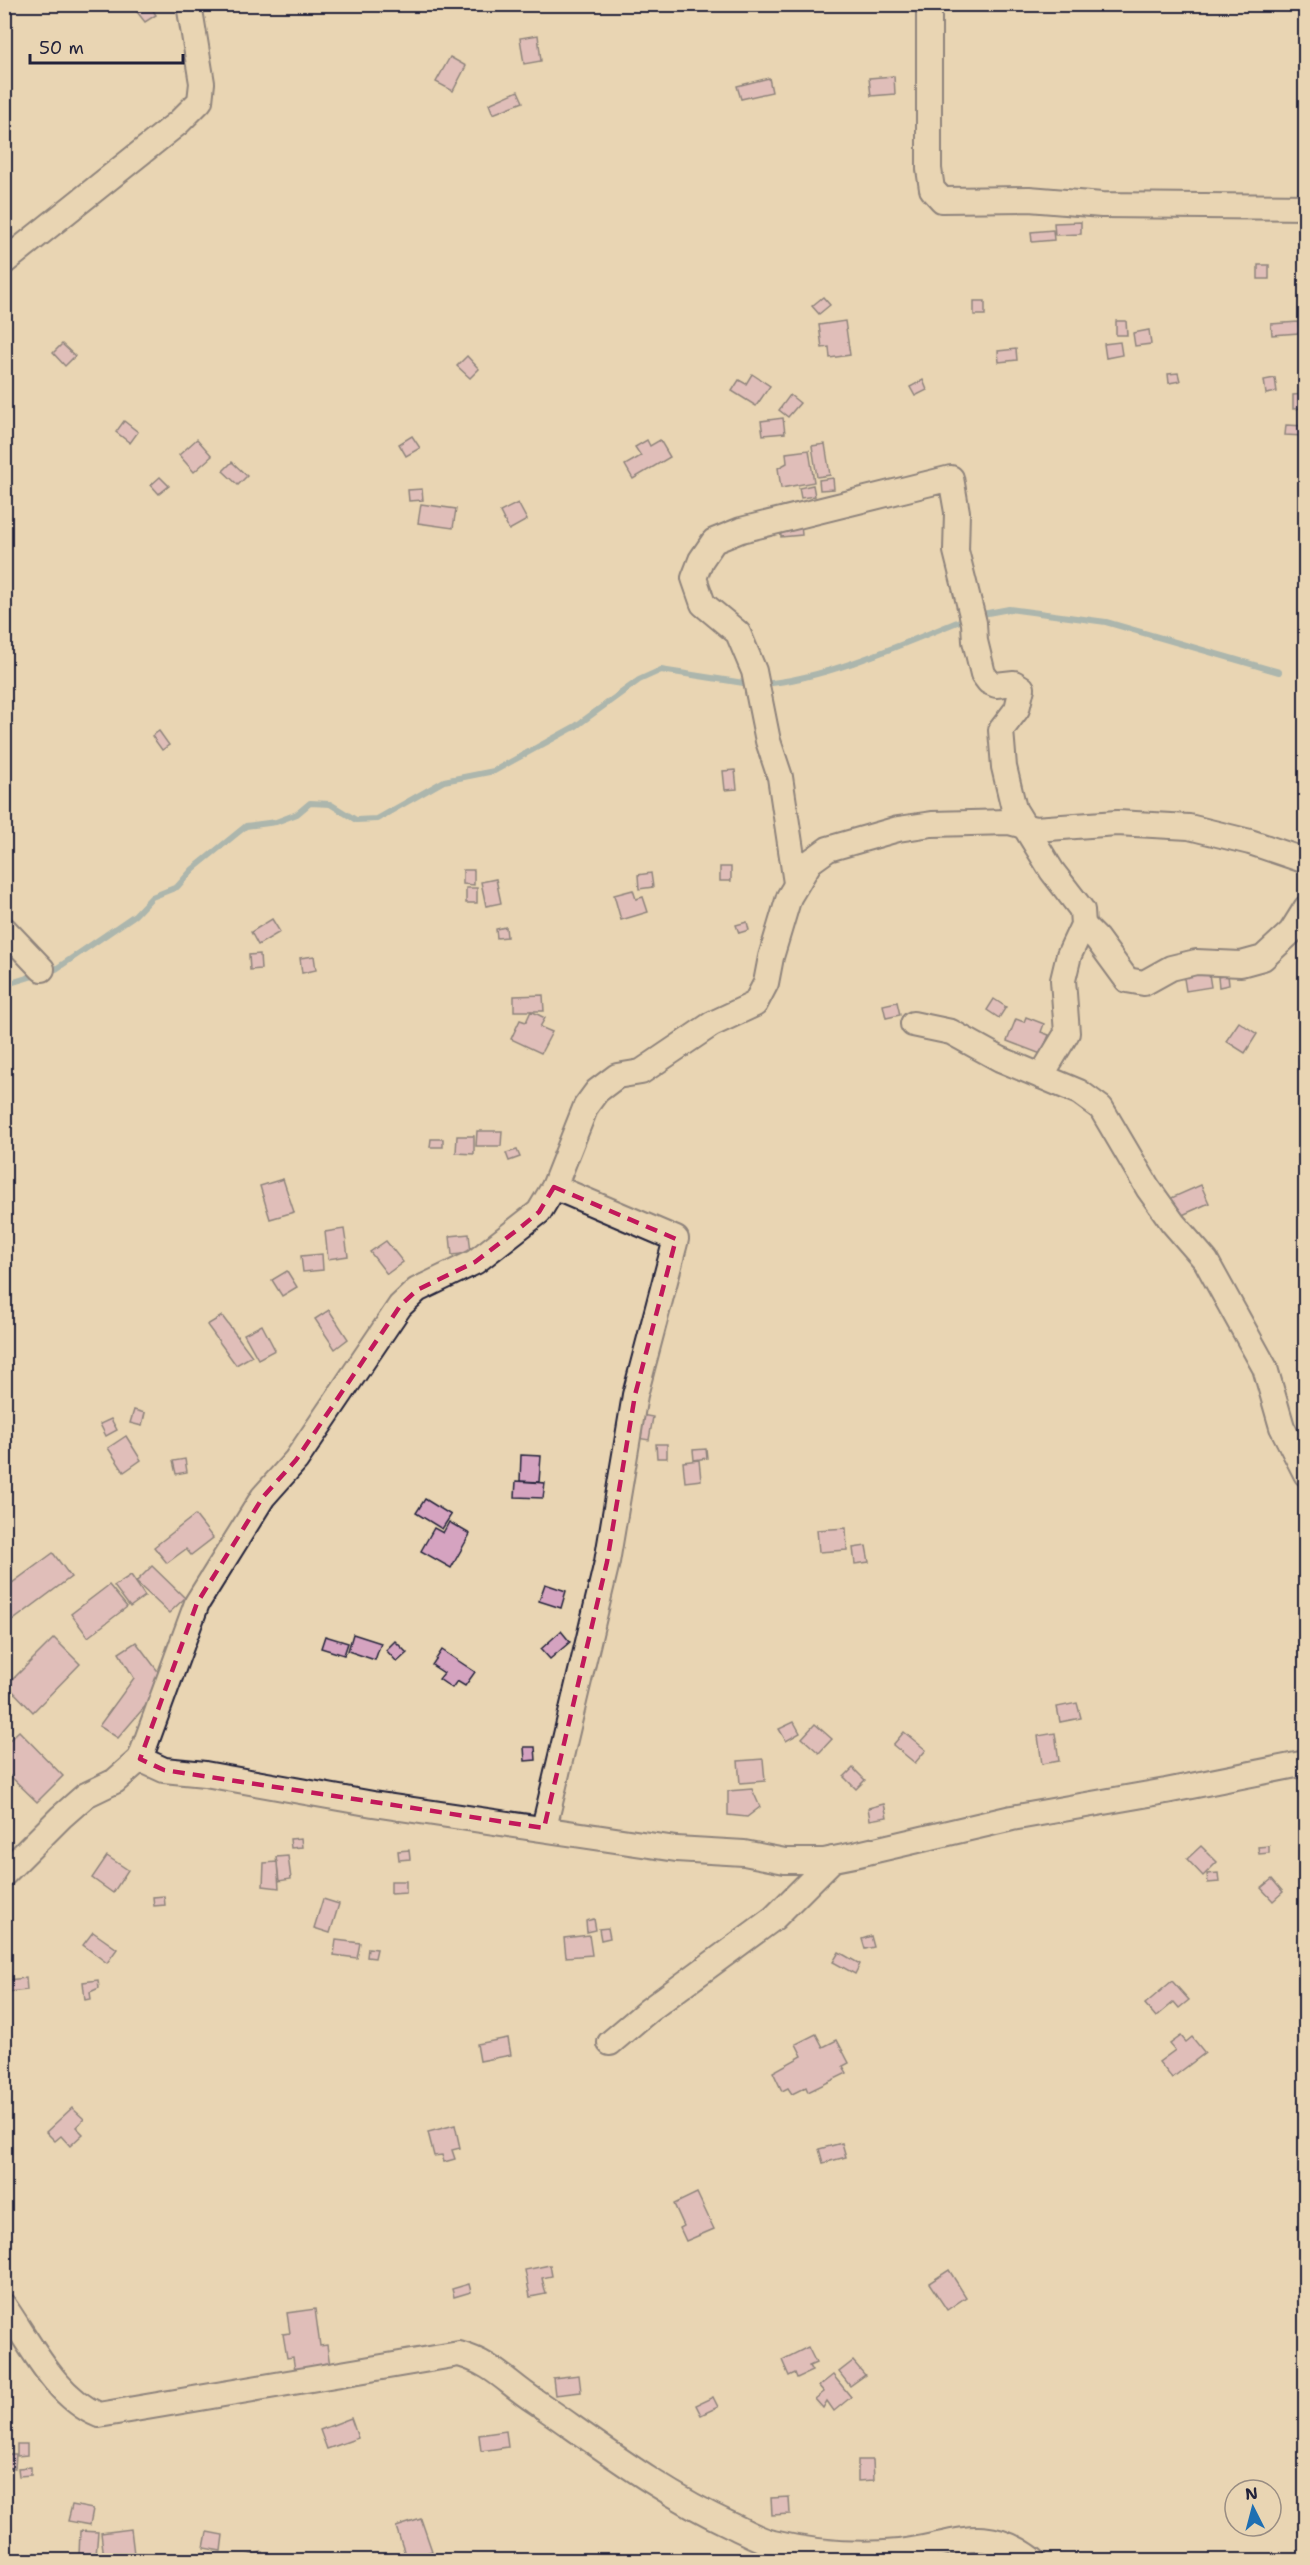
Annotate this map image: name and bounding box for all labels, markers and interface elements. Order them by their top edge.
scale bar [30,27,183,65]
text: 50 m [39,36,84,60]
north arrow [1223,2478,1283,2538]
text: N [1244,2482,1259,2505]

